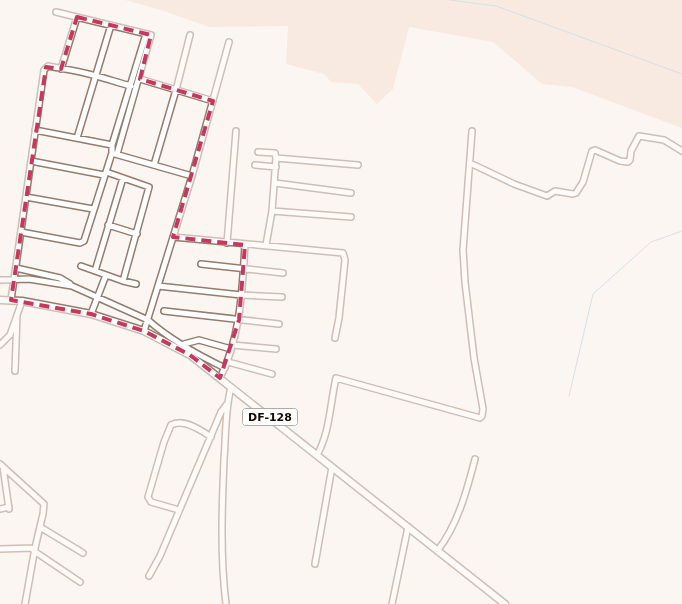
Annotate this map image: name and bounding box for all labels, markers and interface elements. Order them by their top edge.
road number: DF-128 [242,408,298,426]

